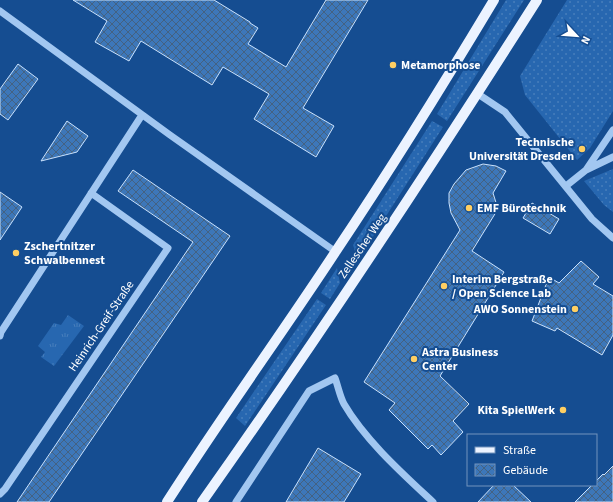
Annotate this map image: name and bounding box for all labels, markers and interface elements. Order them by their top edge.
north arrow [557,16,597,56]
text: N [577,34,594,47]
place label: Metamorphose [401,57,481,74]
marker: Metamorphose [388,60,398,70]
place label: Technische Universität Dresden [469,134,574,165]
marker: Technische Universität Dresden [577,144,587,154]
place label: EMF Bürotechnik [477,200,567,217]
marker: EMF Bürotechnik [464,203,474,213]
street label: Zellescher Weg [334,210,390,282]
place label: Zschertnitzer Schwalbennest [24,238,105,269]
marker: Zschertnitzer Schwalbennest [11,248,21,258]
place label: Interim Bergstraße / Open Science Lab [452,271,553,302]
street label: Heinrich-Greif-Straße [65,277,138,375]
marker: Interim Bergstraße / Open Science Lab [439,281,449,291]
place label: AWO Sonnenstein [473,301,567,318]
marker: AWO Sonnenstein [570,304,580,314]
place label: Astra Business Center [421,344,498,375]
marker: Astra Business Center [409,354,419,364]
place label: Kita SpielWerk [477,402,555,419]
marker: Kita SpielWerk [558,405,568,415]
legend [467,434,597,486]
text: Straße [503,442,536,459]
text: Gebäude [503,462,548,479]

